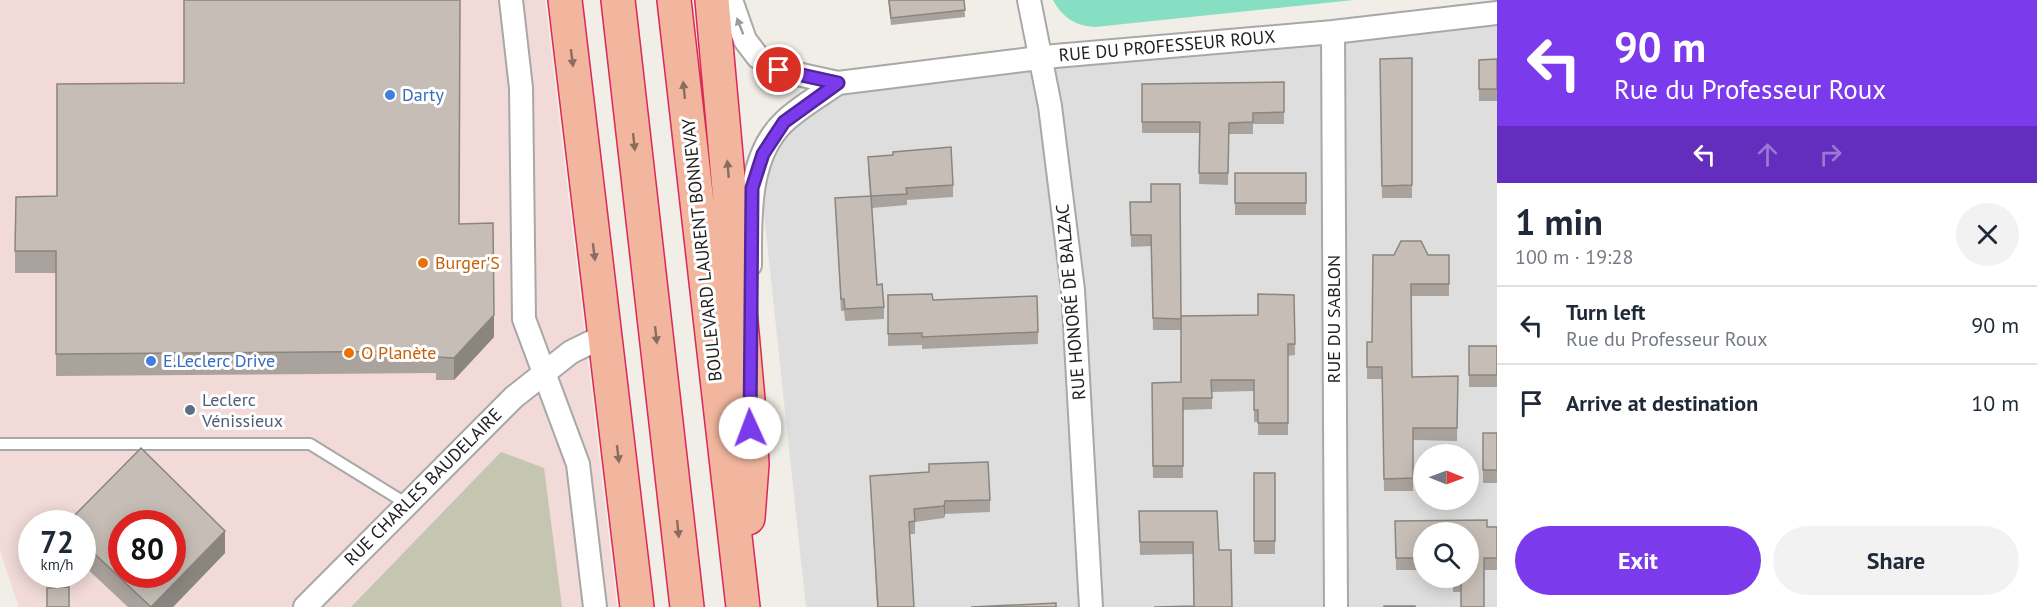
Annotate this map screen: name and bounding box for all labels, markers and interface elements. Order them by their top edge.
one-way arrow [735,17,744,35]
text: 90 m [1614,19,1706,74]
icon: left [1515,24,1593,102]
street label: RUE DU PROFESSEUR ROUX [1058,25,1276,66]
pin [753,44,804,95]
one-way arrow [567,49,576,68]
icon: arrive [762,53,795,86]
text: Rue du Professeur Roux [1614,72,1886,106]
one-way arrow [679,80,689,99]
place label: Darty [402,83,444,106]
marker: Darty [383,88,397,102]
street label: BOULEVARD LAURENT BONNEVAY [676,117,727,383]
one-way arrow [630,132,639,151]
icon: left [1688,138,1721,171]
icon: ahead [1751,138,1784,171]
icon: right [1814,138,1847,171]
one-way arrow [723,159,733,178]
text: 1 min [1515,198,1603,245]
street label: RUE HONORÉ DE BALZAC [1050,203,1091,401]
button: close [1956,203,2019,266]
one-way arrow [589,242,599,261]
text: 100 m · 19:28 [1515,244,1633,270]
place label: Burger'S [435,251,500,274]
street label: RUE DU SABLON [1322,255,1345,383]
marker: Burger'S [416,256,430,270]
text: Turn left [1566,298,1646,326]
icon: left [1515,309,1548,342]
text: 90 m [1971,311,2019,339]
one-way arrow [651,326,661,345]
text: Rue du Professeur Roux [1566,326,1768,352]
place label: O Planète [361,341,436,364]
marker: O Planète [342,346,356,360]
place label: E.Leclerc Drive [163,349,275,372]
marker: E.Leclerc Drive [144,354,158,368]
icon: arrive [1515,387,1548,420]
place label: Leclerc Vénissieux [201,388,283,432]
text: Arrive at destination [1566,389,1758,417]
text: 10 m [1971,389,2019,417]
position arrow [718,396,782,460]
marker: Leclerc Vénissieux [183,403,197,417]
street label: RUE CHARLES BAUDELAIRE [339,403,506,570]
north arrow [1413,444,1479,510]
map controls [1413,444,1479,588]
one-way arrow [614,445,623,464]
speed limit sign: 80 [108,510,186,588]
one-way arrow [673,520,683,539]
text: 72 [40,522,74,561]
button: search [1413,522,1479,588]
button: Exit [1515,526,1761,595]
button: Share [1773,526,2019,595]
text: km/h [41,555,73,574]

